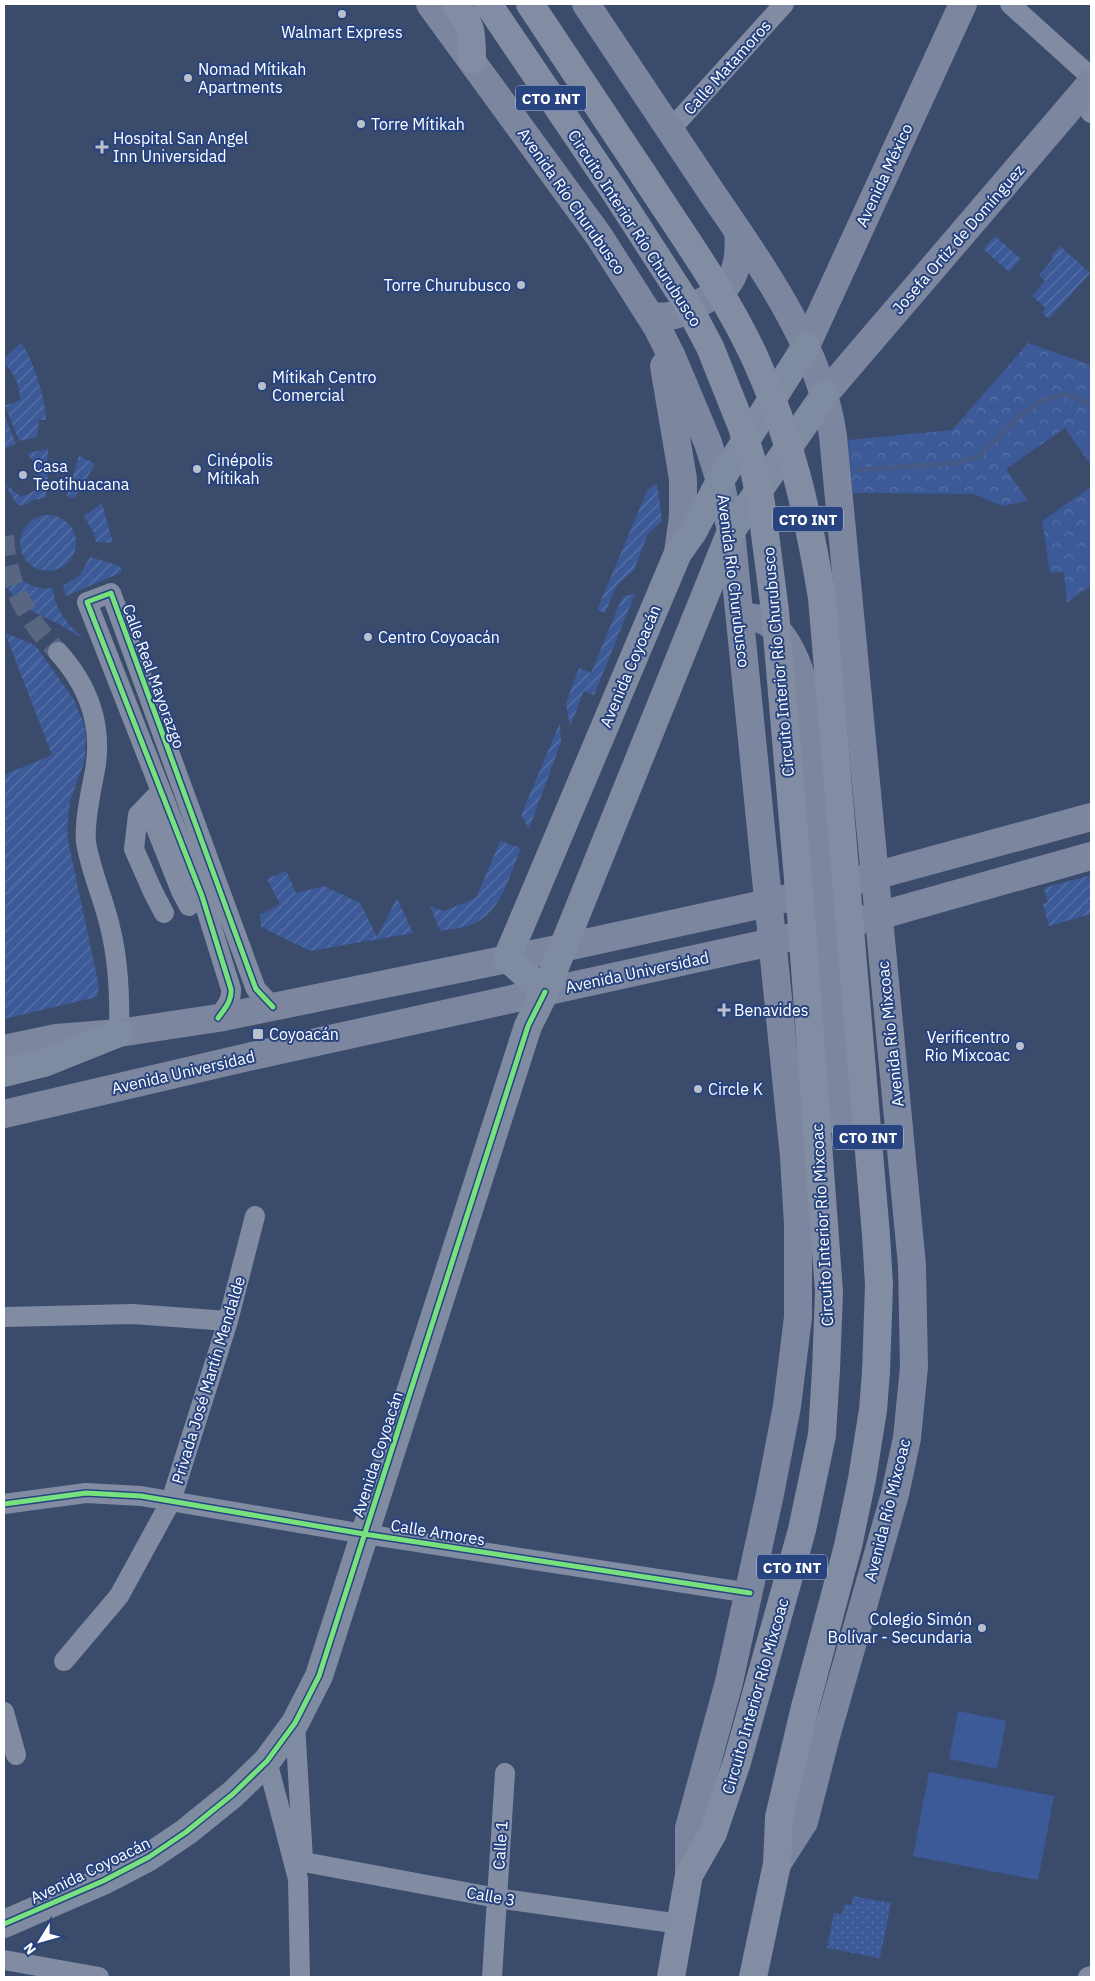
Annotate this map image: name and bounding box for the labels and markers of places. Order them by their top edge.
marker: Walmart Express [336,8,348,20]
place label: Walmart Express [281,22,403,42]
place label: Nomad Mítikah Apartments [198,59,306,97]
marker: Nomad Mítikah Apartments [182,72,194,84]
place label: Torre Mítikah [371,114,465,134]
marker: Torre Mítikah [355,118,367,130]
place label: Hospital San Angel Inn Universidad [113,128,248,166]
marker: Hospital San Angel Inn Universidad [95,140,109,154]
place label: Torre Churubusco [384,275,511,295]
marker: Torre Churubusco [515,279,527,291]
place label: Mítikah Centro Comercial [272,367,377,405]
marker: Mítikah Centro Comercial [256,380,268,392]
place label: Cinépolis Mítikah [207,450,273,488]
place label: Casa Teotihuacana [33,456,130,494]
marker: Cinépolis Mítikah [191,463,203,475]
marker: Casa Teotihuacana [17,469,29,481]
place label: Centro Coyoacán [378,627,500,647]
marker: Centro Coyoacán [362,631,374,643]
place label: Benavides [734,1000,808,1020]
marker: Benavides [718,1004,730,1016]
place label: Coyoacán [269,1024,339,1044]
marker: Coyoacán [251,1027,265,1041]
place label: Verificentro Rio Mixcoac [925,1027,1010,1065]
marker: Verificentro Rio Mixcoac [1014,1040,1026,1052]
place label: Circle K [708,1079,763,1099]
marker: Circle K [692,1083,704,1095]
place label: Colegio Simón Bolívar - Secundaria [828,1609,972,1647]
marker: Colegio Simón Bolívar - Secundaria [976,1622,988,1634]

